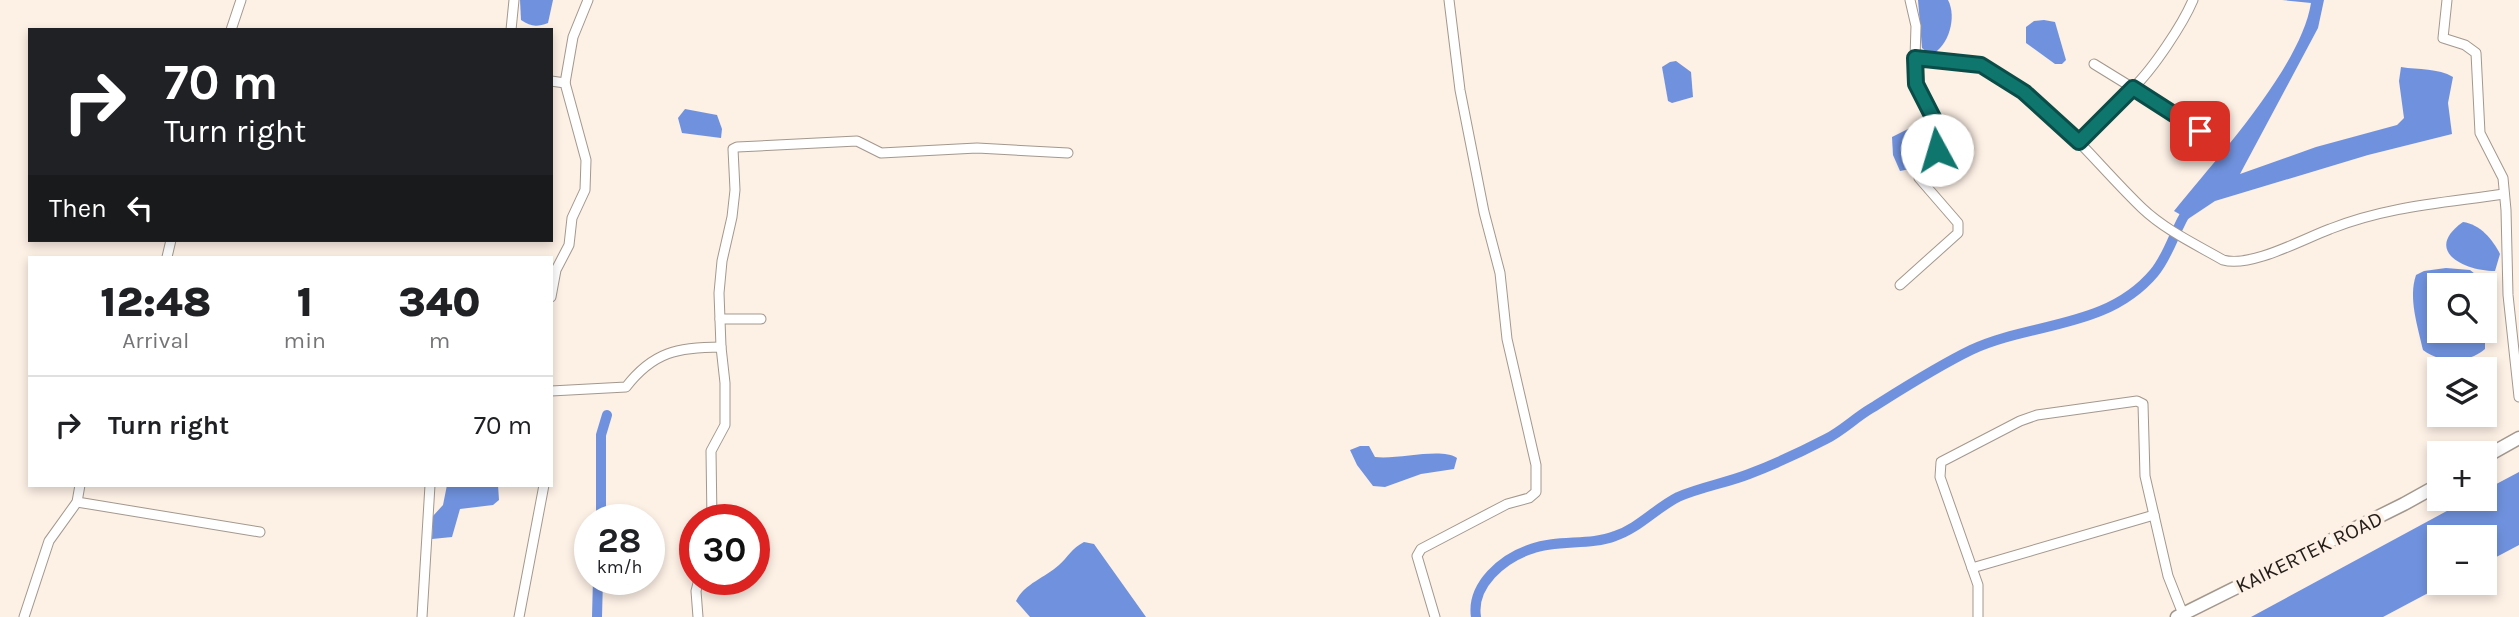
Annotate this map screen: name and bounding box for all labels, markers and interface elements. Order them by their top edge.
text: 70 m [164,54,278,111]
icon: right [49,56,140,147]
pin [2170,101,2230,161]
icon: arrive [2181,112,2219,150]
text: Turn right [164,113,306,150]
position arrow [1900,113,1974,187]
icon: left [121,189,159,227]
text: Then [49,193,107,224]
map controls [2427,273,2497,595]
button: search [2427,273,2497,343]
text: 12:48 [100,277,211,327]
text: 1 [297,277,313,327]
text: 340 [398,277,481,327]
text: Arrival [122,327,189,354]
text: min [284,327,326,354]
text: m [429,327,450,354]
button: layers [2427,357,2497,427]
icon: right [49,406,87,444]
text: Turn right [108,410,229,441]
text: 70 m [474,410,532,441]
button: + [2427,441,2497,511]
speed limit sign: 30 [679,504,770,595]
street label: KAIKERTEK ROAD [2232,506,2386,598]
text: 28 [598,520,641,561]
button: − [2427,525,2497,595]
text: km/h [597,556,642,578]

